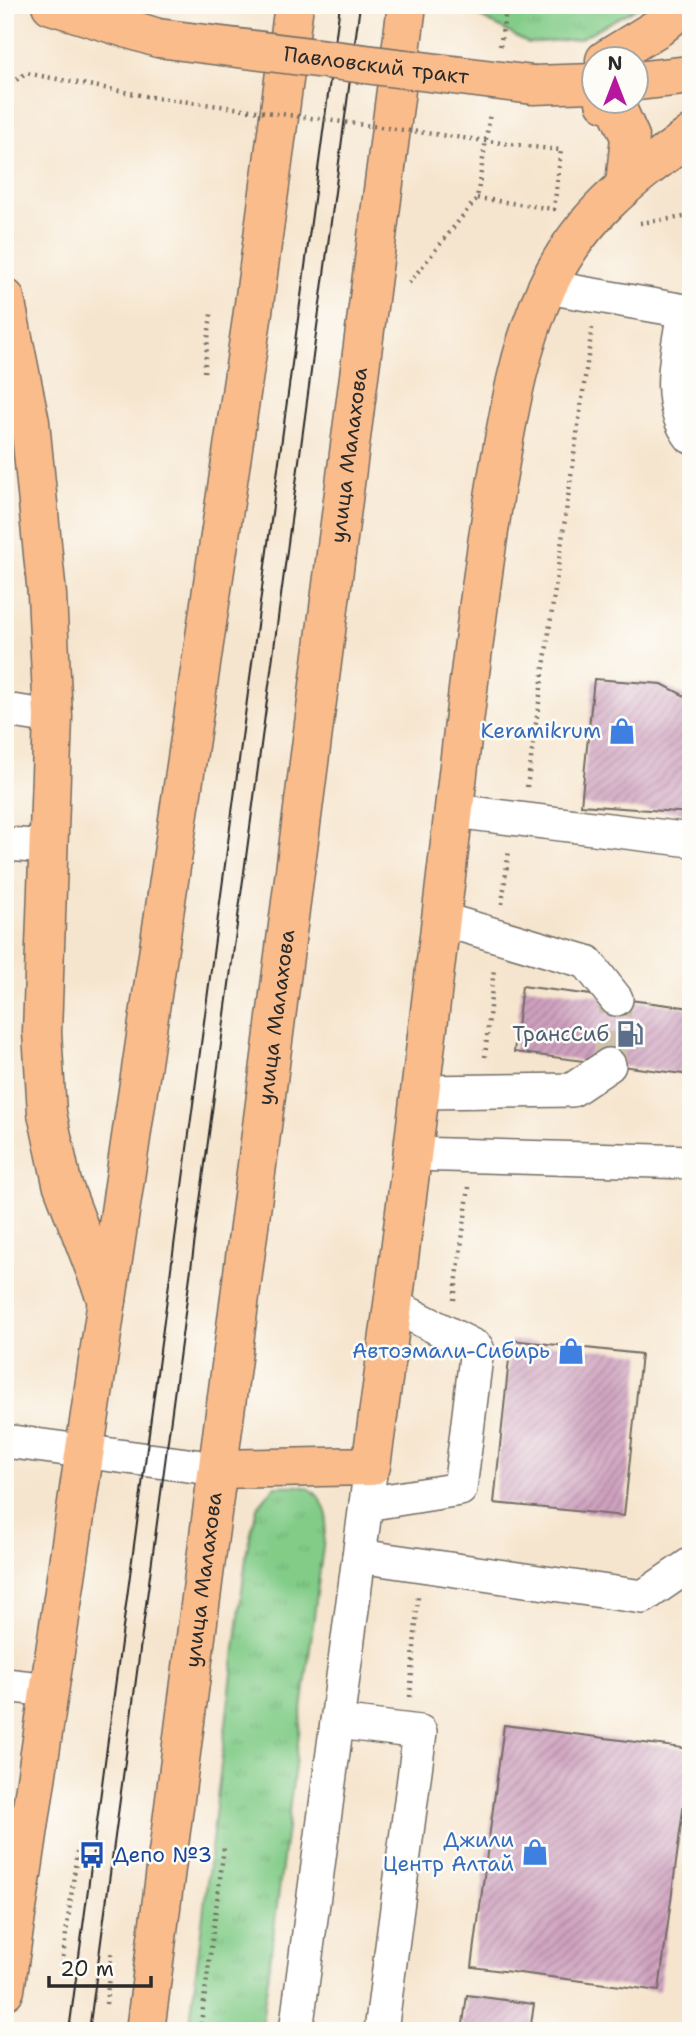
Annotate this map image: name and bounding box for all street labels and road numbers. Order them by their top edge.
street label: Павловский тракт [282,40,471,91]
street label: улица Малахова [324,366,374,545]
street label: улица Малахова [251,928,301,1107]
street label: улица Малахова [178,1490,229,1669]

